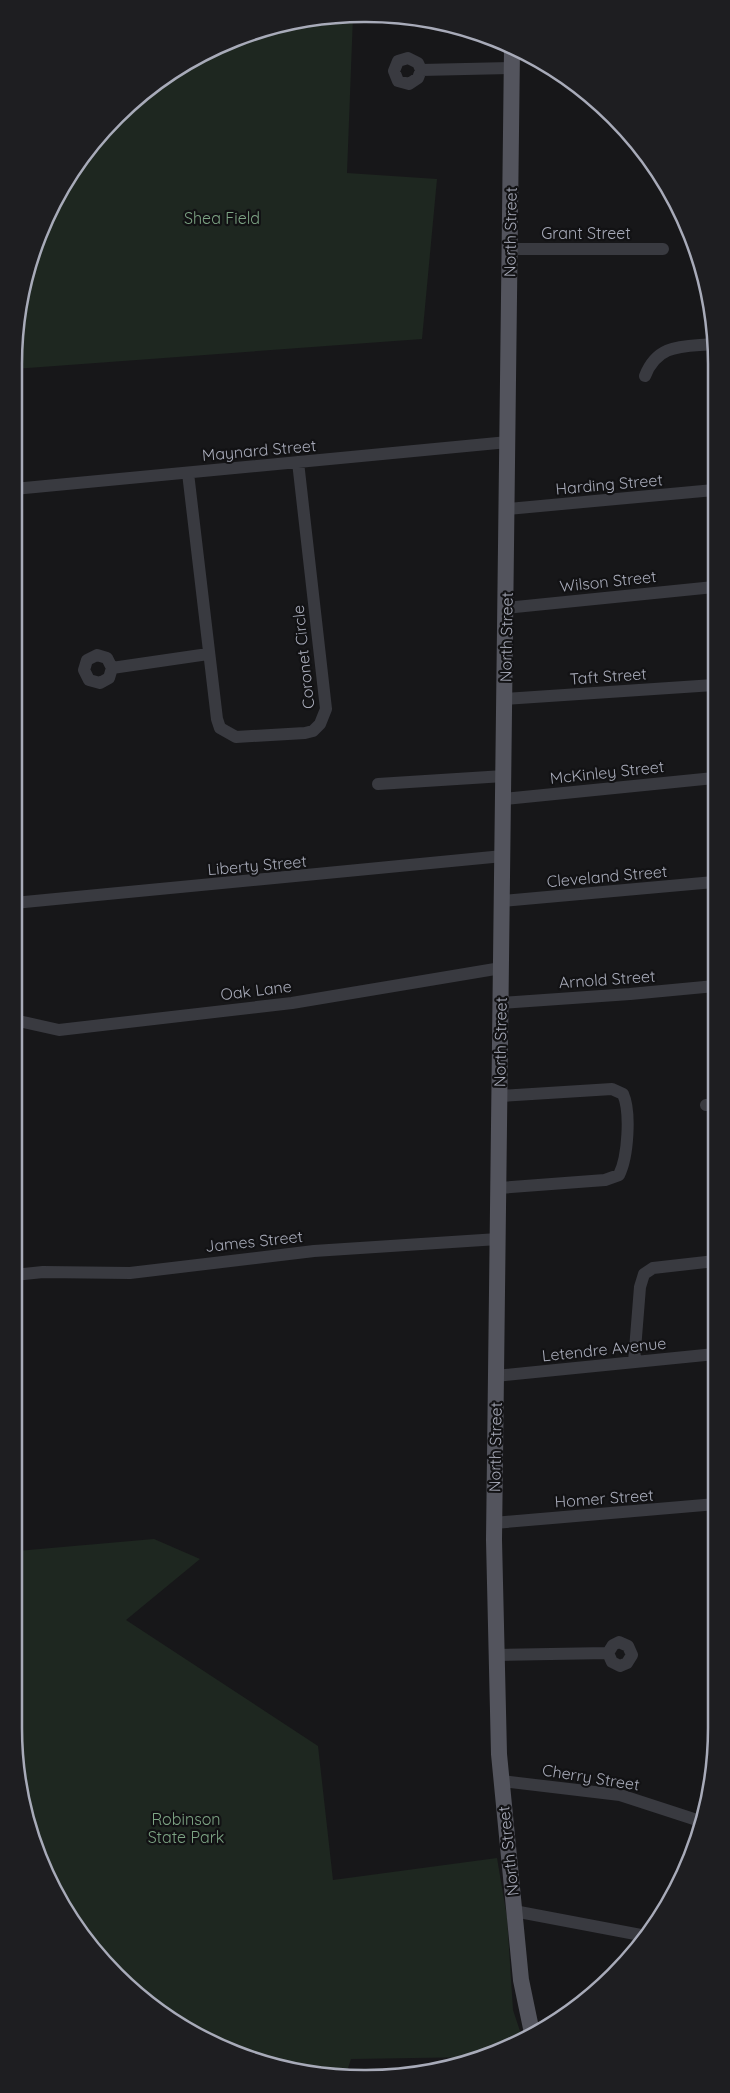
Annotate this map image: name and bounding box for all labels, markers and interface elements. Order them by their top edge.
street label: North Street [499,187,521,277]
park label: Shea Field [184,208,260,228]
street label: Grant Street [541,223,631,243]
street label: Maynard Street [201,435,317,465]
street label: Harding Street [555,469,663,499]
street label: Wilson Street [559,566,657,596]
street label: North Street [495,592,517,682]
street label: Coronet Circle [288,604,318,710]
street label: Taft Street [569,663,647,689]
street label: McKinley Street [549,756,665,788]
street label: Liberty Street [207,851,307,879]
street label: Cleveland Street [546,861,668,891]
street label: Arnold Street [558,966,656,992]
street label: Oak Lane [219,976,293,1004]
street label: North Street [489,997,511,1087]
street label: James Street [204,1226,304,1256]
street label: Letendre Avenue [541,1333,667,1365]
street label: North Street [484,1402,506,1492]
street label: Homer Street [554,1485,654,1511]
street label: Cherry Street [541,1759,641,1795]
street label: North Street [493,1805,523,1897]
park label: Robinson State Park [148,1809,224,1847]

